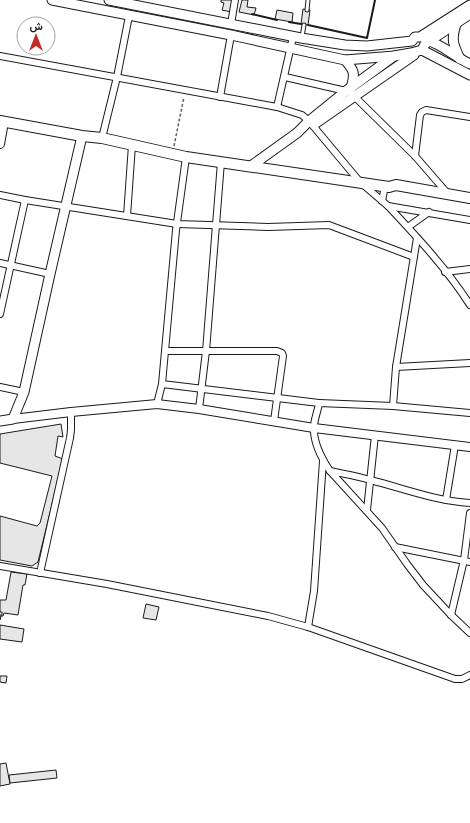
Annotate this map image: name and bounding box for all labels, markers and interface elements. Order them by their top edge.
north arrow [16,16,56,56]
text: ش [29,19,43,33]

